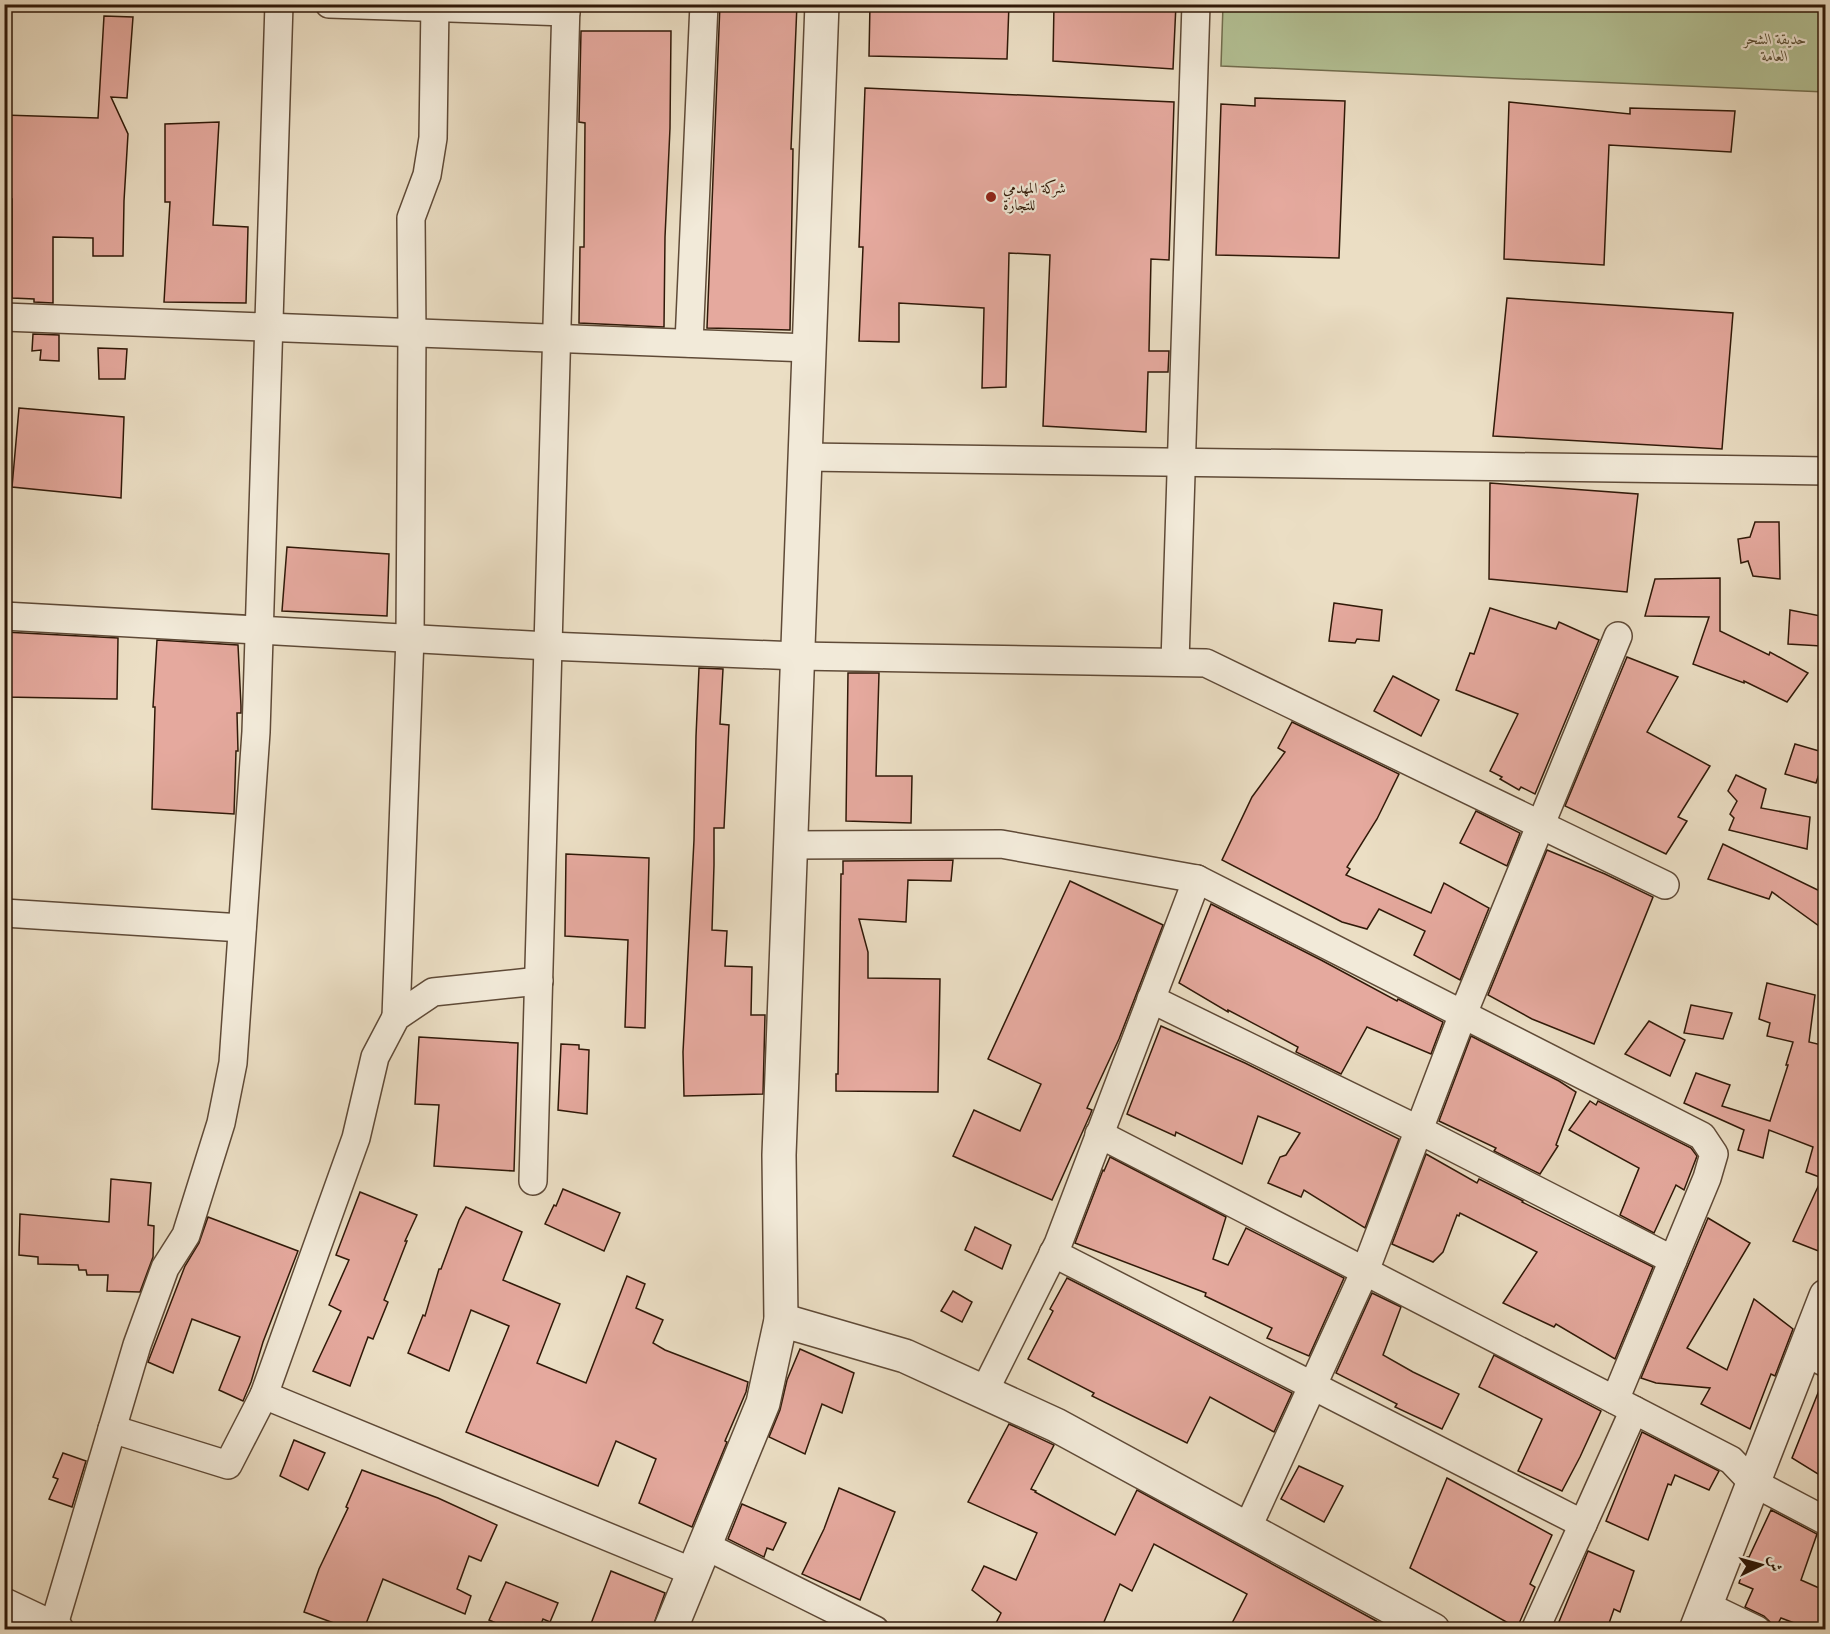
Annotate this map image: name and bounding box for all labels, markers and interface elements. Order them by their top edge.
park label: حديقة الشحر العامة [1742,29,1807,65]
place label: شركة المهدمي للتجارة [1003,178,1066,214]
marker: شركة المهدمي للتجارة [984,190,998,204]
north arrow [1731,1535,1791,1595]
text: ش [1765,1555,1787,1572]

